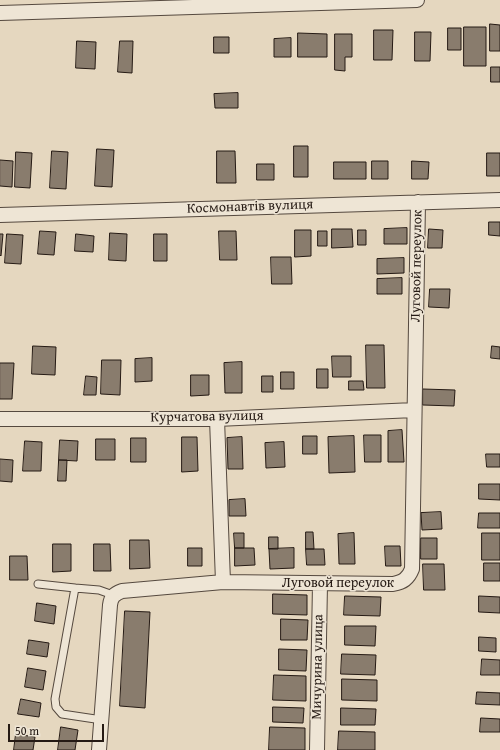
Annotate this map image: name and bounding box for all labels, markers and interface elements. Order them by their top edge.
street label: Космонавтів вулиця [187,196,313,218]
street label: Луговой переулок [408,210,426,322]
street label: Курчатова вулиця [150,408,264,426]
street label: Луговой переулок [282,575,394,591]
street label: Мичурина улица [309,614,327,720]
scale bar [10,716,106,742]
text: 50 m [15,722,39,739]

